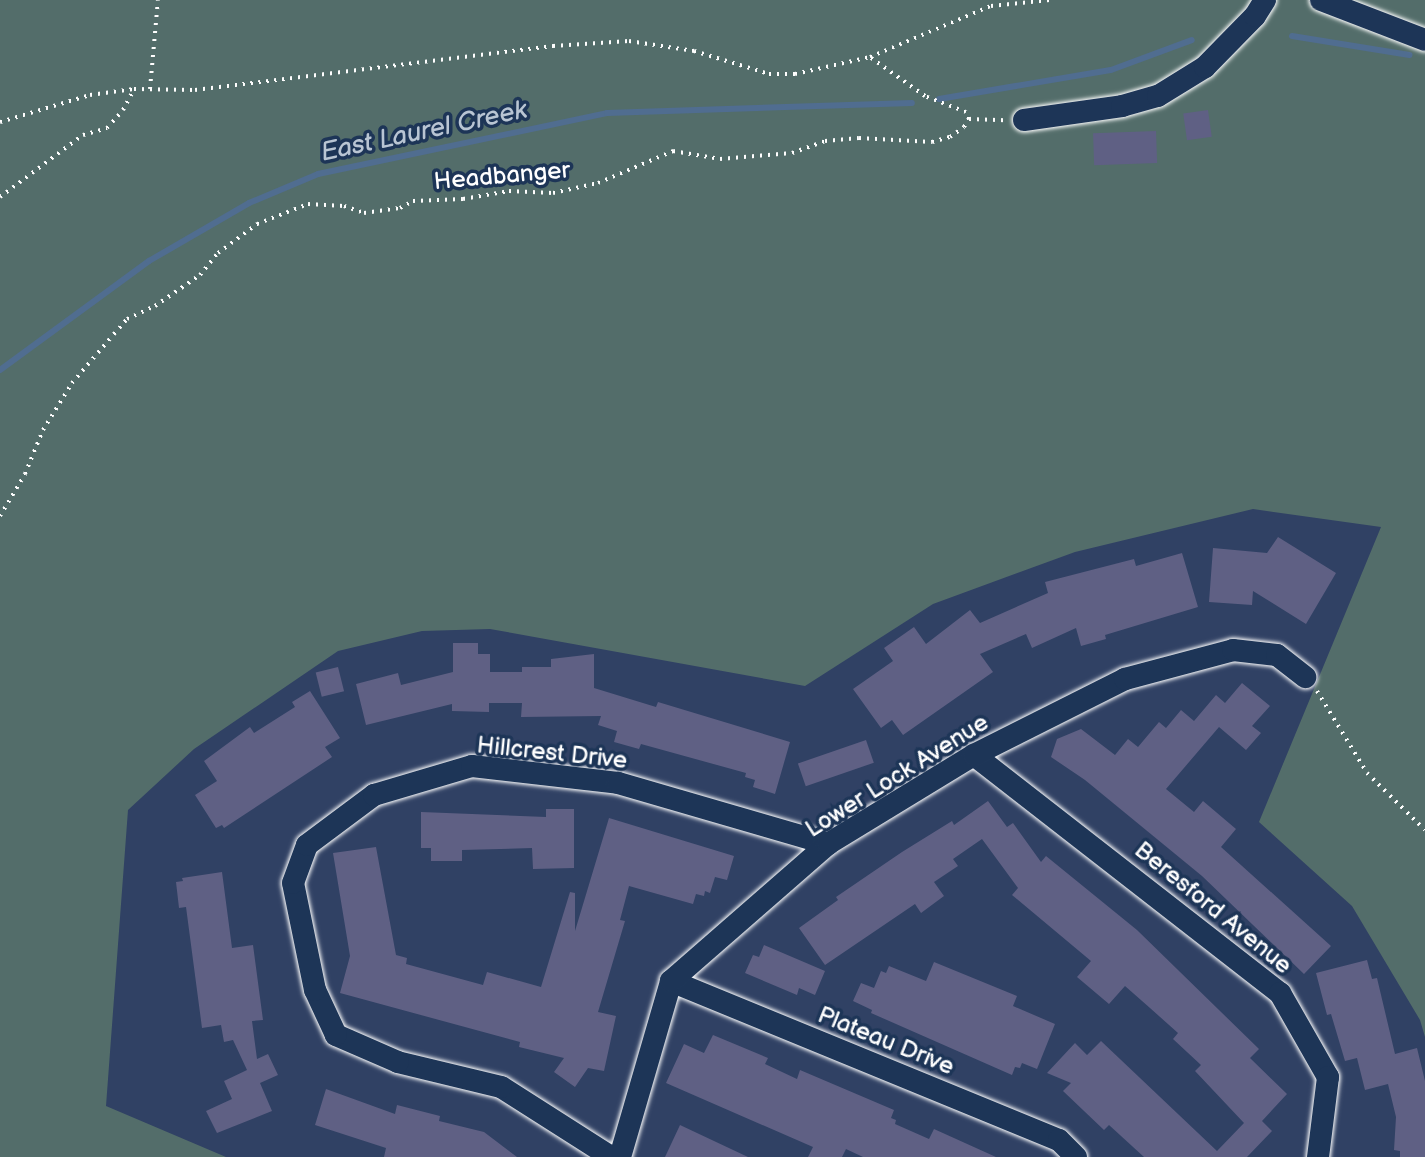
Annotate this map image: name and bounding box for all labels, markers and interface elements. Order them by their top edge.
water label: East Laurel Creek [318,95,530,169]
street label: Headbanger [433,156,571,196]
street label: Lower Lock Avenue [800,708,994,844]
street label: Hillcrest Drive [475,731,629,775]
street label: Beresford Avenue [1129,836,1297,980]
street label: Plateau Drive [814,1001,958,1081]

